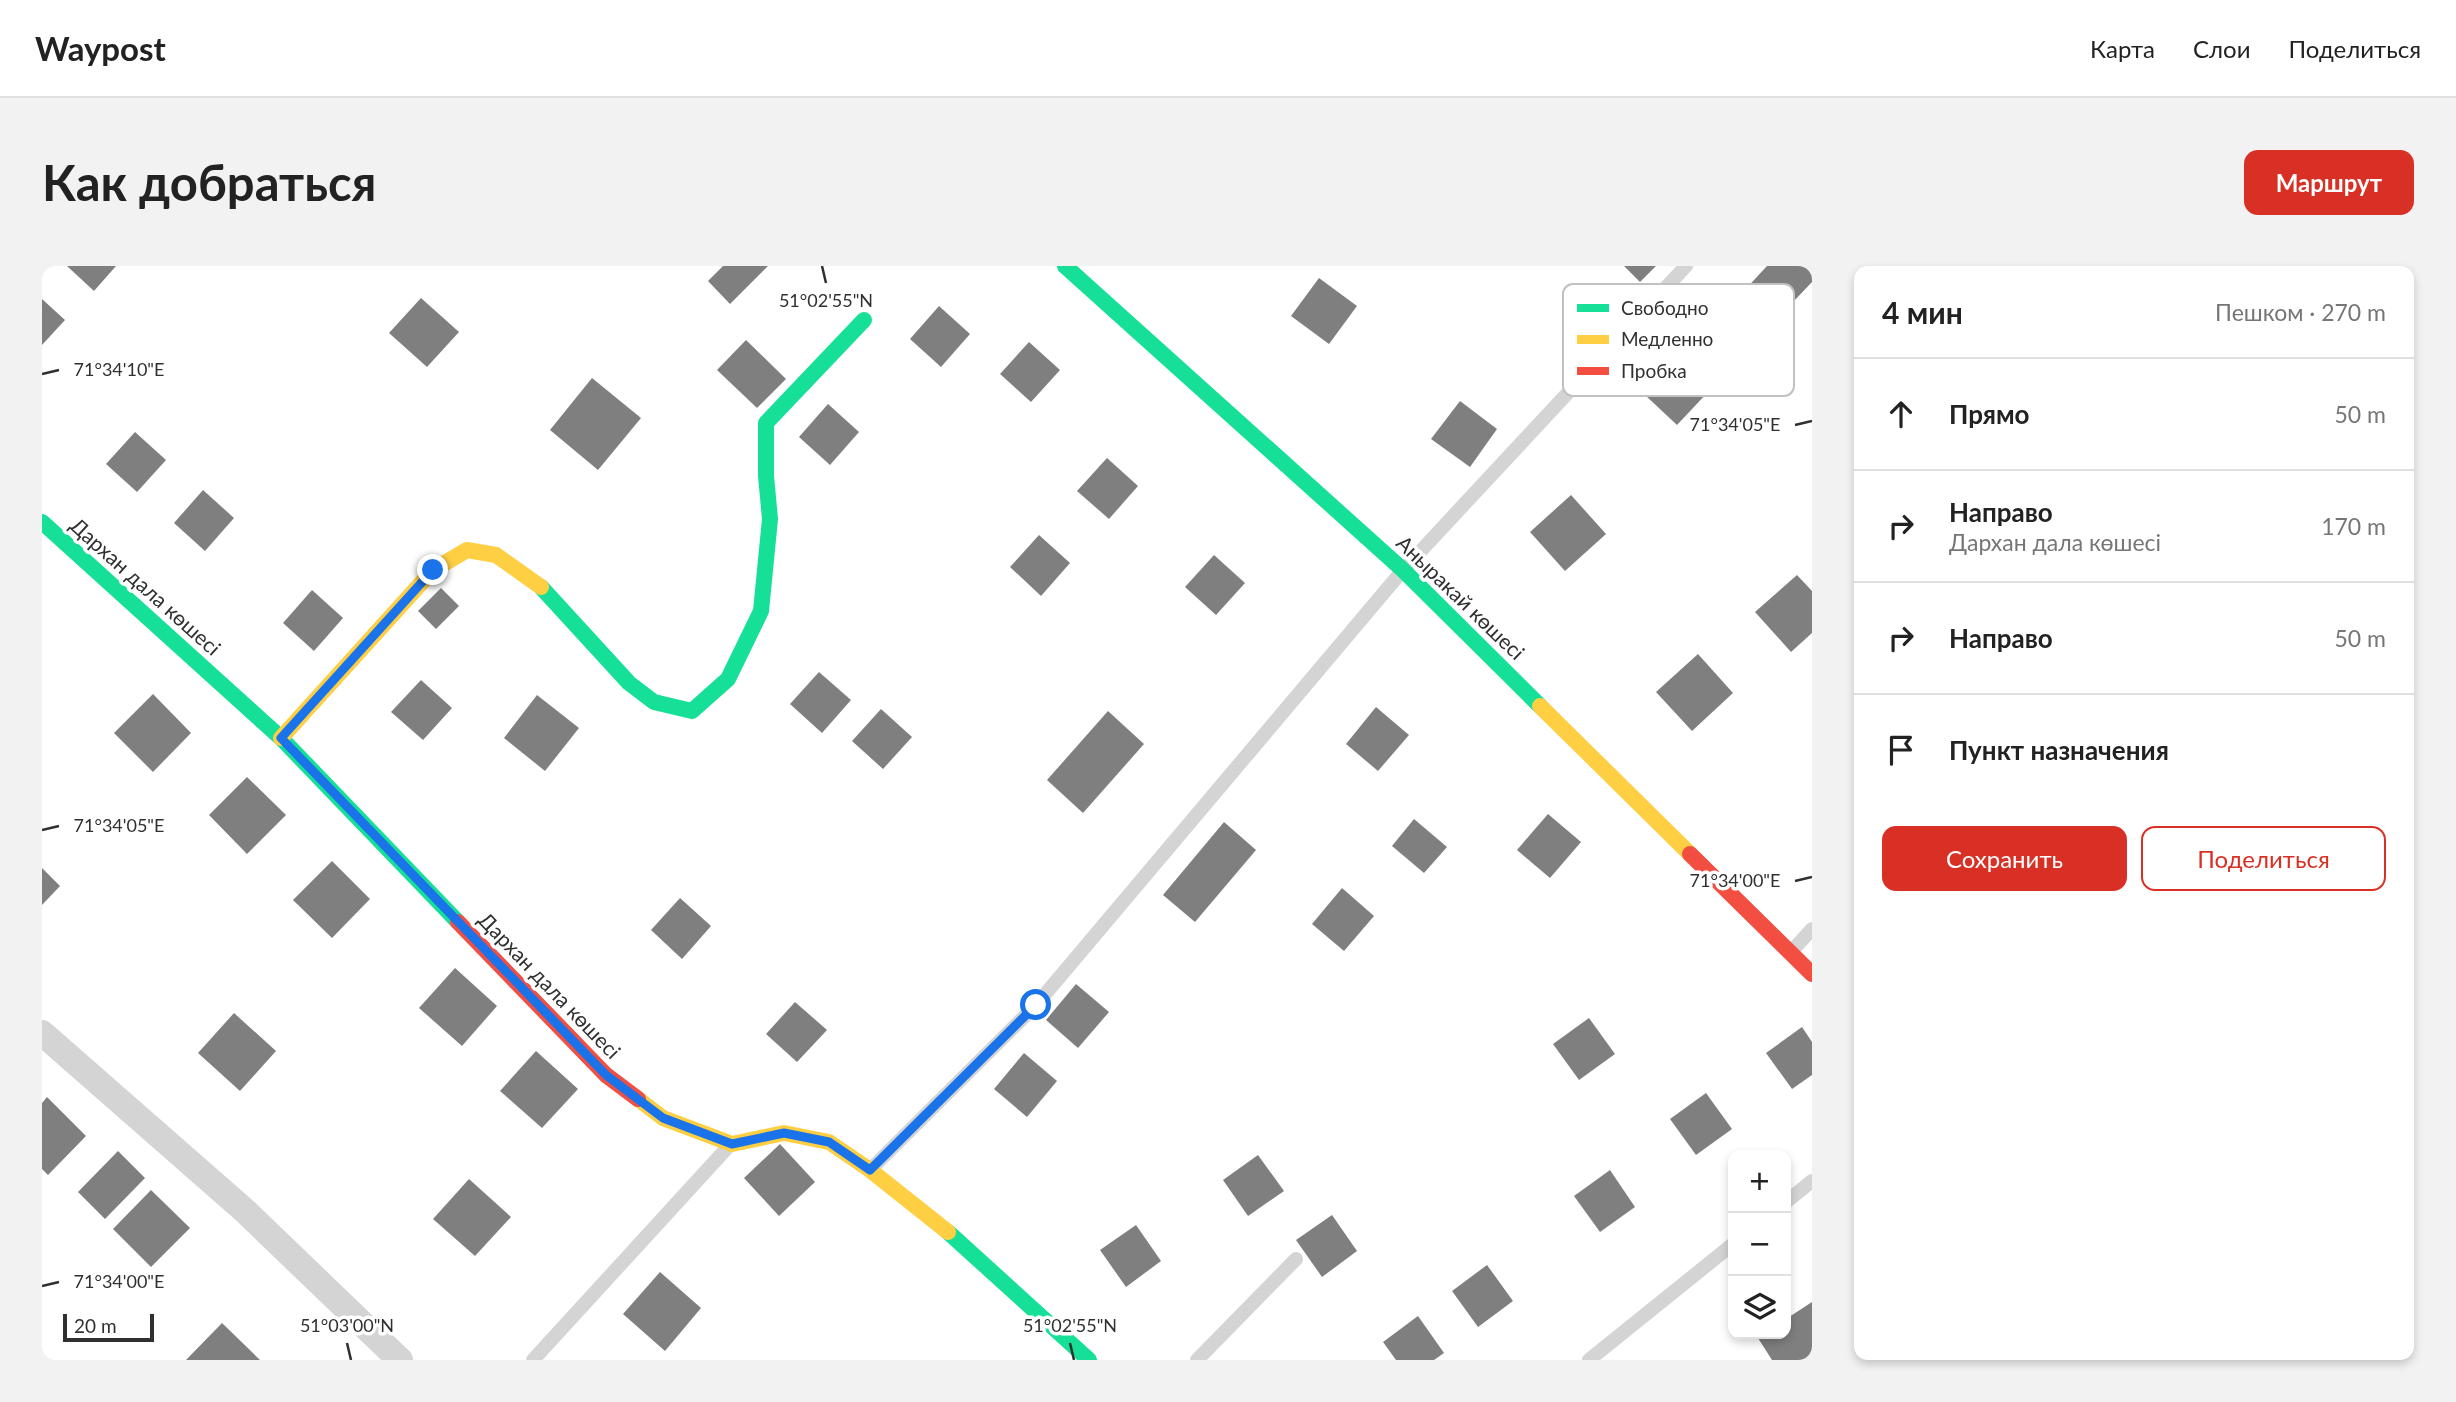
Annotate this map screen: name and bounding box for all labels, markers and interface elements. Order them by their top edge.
text: Waypost [35,28,166,68]
text: Карта [2090,34,2155,63]
text: Слои [2193,34,2250,63]
text: Поделиться [2288,34,2421,63]
button: Маршрут [2244,150,2414,215]
text: Как добраться [42,153,376,211]
legend [1563,284,1794,396]
text: 51°02'55"N [779,289,873,311]
text: 4 мин [1882,294,1963,330]
text: Свободно [1621,296,1709,319]
text: Пешком · 270 m [2215,298,2386,326]
text: Медленно [1621,327,1713,350]
text: 71°34'10"E [74,358,164,380]
text: Пробка [1621,359,1687,382]
icon: ahead [1882,395,1920,433]
text: Прямо [1949,398,2030,430]
text: 50 m [2335,400,2386,428]
text: 71°34'05"E [1690,413,1780,435]
text: Направо [1949,496,2053,528]
icon: right [1882,507,1920,545]
street label: Дархан дала көшесі [66,512,226,660]
text: 170 m [2321,512,2386,540]
text: Дархан дала көшесі [1949,528,2161,556]
street label: Аныракай көшесі [1392,530,1530,664]
route end [417,554,448,585]
icon: right [1882,619,1920,657]
text: Направо [1949,622,2053,654]
text: 50 m [2335,624,2386,652]
icon: arrive [1882,731,1920,769]
text: Пункт назначения [1949,734,2169,766]
text: 71°34'05"E [74,814,164,836]
button: Сохранить [1882,826,2127,891]
button: Поделиться [2141,826,2386,891]
text: 71°34'00"E [1690,869,1780,891]
street label: Дархан дала көшесі [474,907,626,1063]
route start [1020,989,1051,1020]
map controls [1728,1150,1791,1339]
button: + [1728,1150,1791,1213]
button: − [1728,1213,1791,1276]
text: 71°34'00"E [74,1270,164,1292]
button: layers [1728,1276,1791,1339]
scale bar [63,1311,154,1343]
text: 20 m [74,1314,117,1337]
text: 51°03'00"N [300,1314,394,1336]
text: 51°02'55"N [1023,1314,1117,1336]

